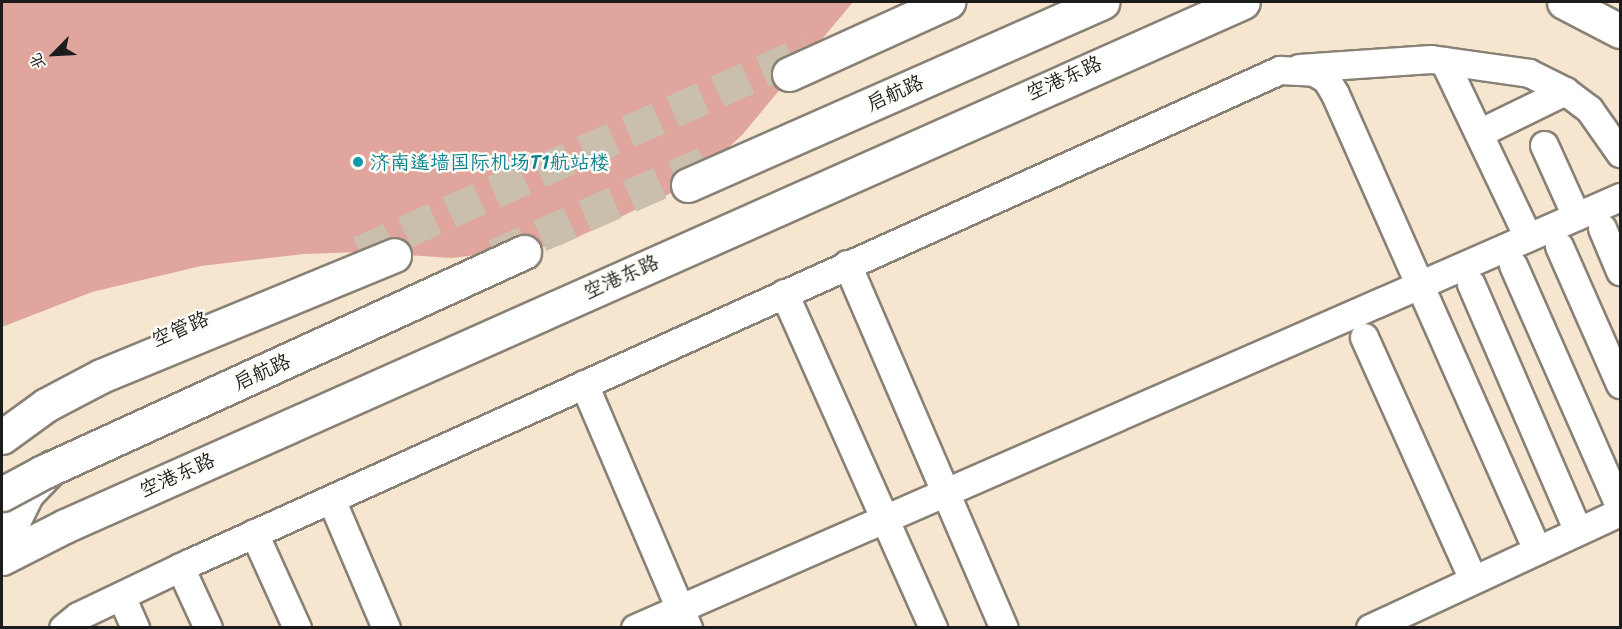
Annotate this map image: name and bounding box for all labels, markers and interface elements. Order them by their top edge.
north arrow [24,24,84,84]
text: 北 [21,48,54,75]
street label: 空港东路 [1023,51,1105,105]
street label: 启航路 [863,70,927,116]
place label: 济南遥墙国际机场T1航站楼 [370,150,610,174]
marker: 济南遥墙国际机场T1航站楼 [351,155,365,169]
street label: 空港东路 [580,250,662,304]
street label: 空管路 [148,306,212,352]
street label: 启航路 [230,349,294,395]
street label: 空港东路 [136,448,218,502]

